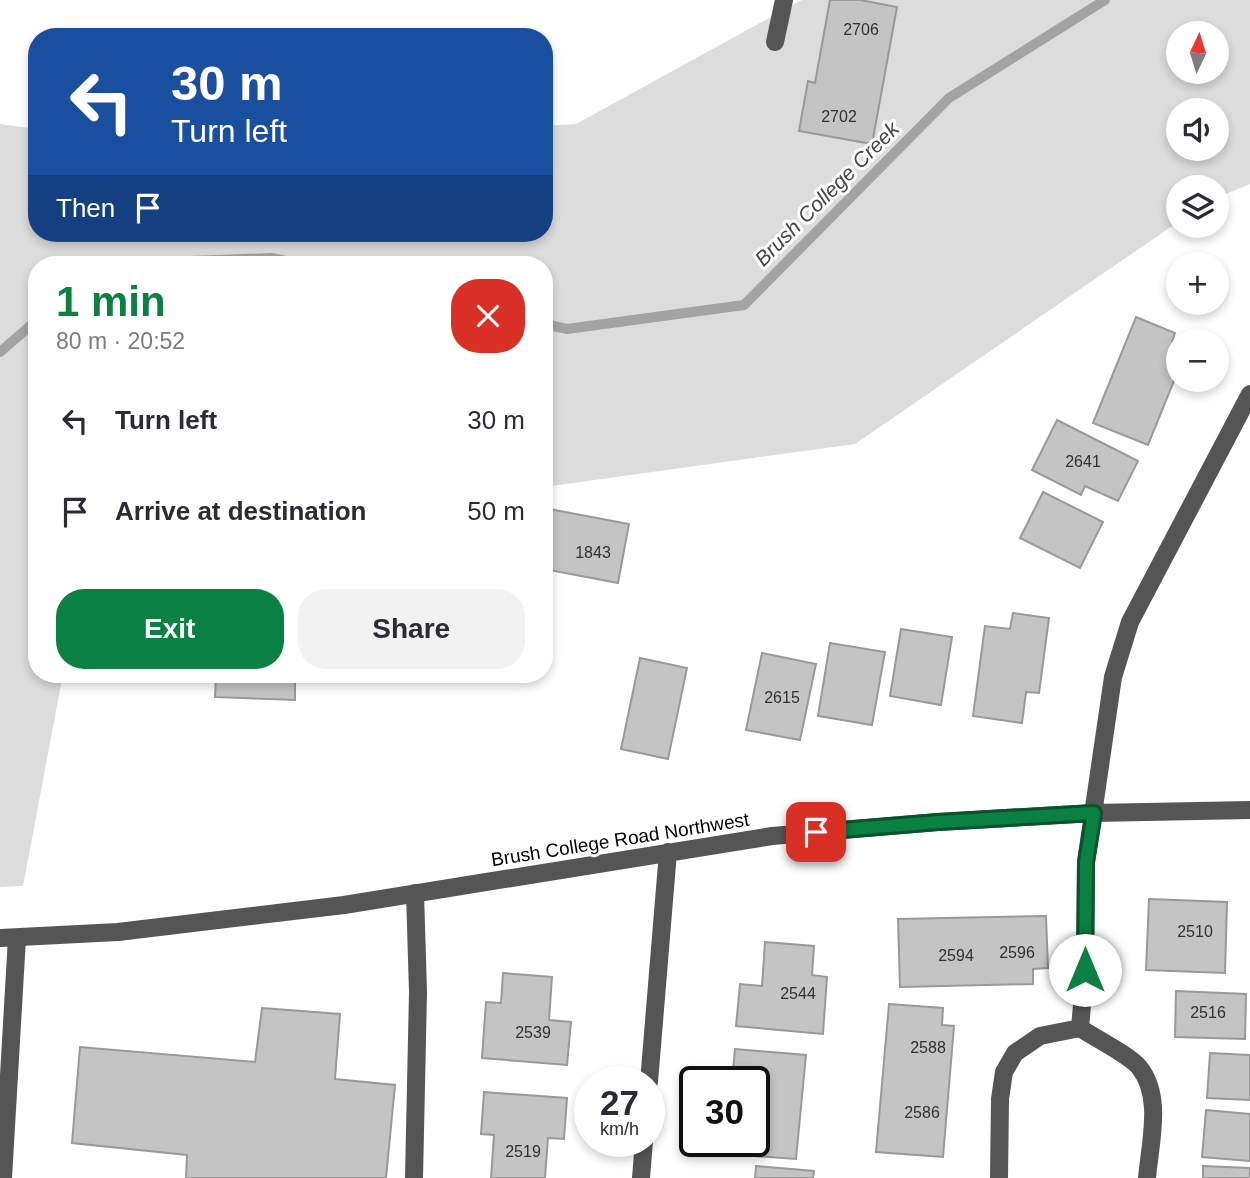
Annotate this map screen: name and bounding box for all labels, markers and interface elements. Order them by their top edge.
house number: 2706 [843,21,879,38]
north arrow [1166,21,1228,84]
map controls [1166,21,1229,392]
icon: left [56,56,147,147]
text: 30 m [171,56,283,110]
button: sound [1166,98,1229,161]
house number: 2702 [821,108,857,125]
text: Turn left [171,113,287,149]
water label: Brush College Creek [750,116,904,270]
button: layers [1166,175,1229,238]
icon: arrive [129,189,167,227]
text: Then [56,193,115,223]
button: + [1166,252,1229,315]
text: 1 min [56,278,166,325]
button: close [451,279,525,353]
text: 80 m · 20:52 [56,328,185,354]
button: − [1166,329,1229,392]
icon: left [56,402,94,440]
text: Turn left [115,405,217,435]
text: 30 m [467,405,525,435]
house number: 2641 [1065,453,1101,470]
icon: arrive [56,493,94,531]
text: Arrive at destination [115,496,366,526]
text: 50 m [467,496,525,526]
house number: 1843 [575,544,611,561]
button: Exit [56,589,284,669]
button: Share [298,589,525,669]
house number: 2615 [764,689,800,706]
pin [786,802,846,862]
street label: Brush College Road Northwest [490,809,751,870]
icon: arrive [797,813,835,851]
house number: 2510 [1177,923,1213,940]
position arrow [1048,933,1122,1007]
house number: 2596 [999,944,1035,961]
house number: 2594 [938,947,974,964]
house number: 2544 [780,985,816,1002]
house number: 2516 [1190,1004,1226,1021]
house number: 2539 [515,1024,551,1041]
house number: 2588 [910,1039,946,1056]
speed limit sign: 30 [679,1066,770,1157]
text: 27 [600,1083,639,1122]
house number: 2586 [904,1104,940,1121]
text: km/h [600,1119,639,1139]
house number: 2519 [505,1143,541,1160]

